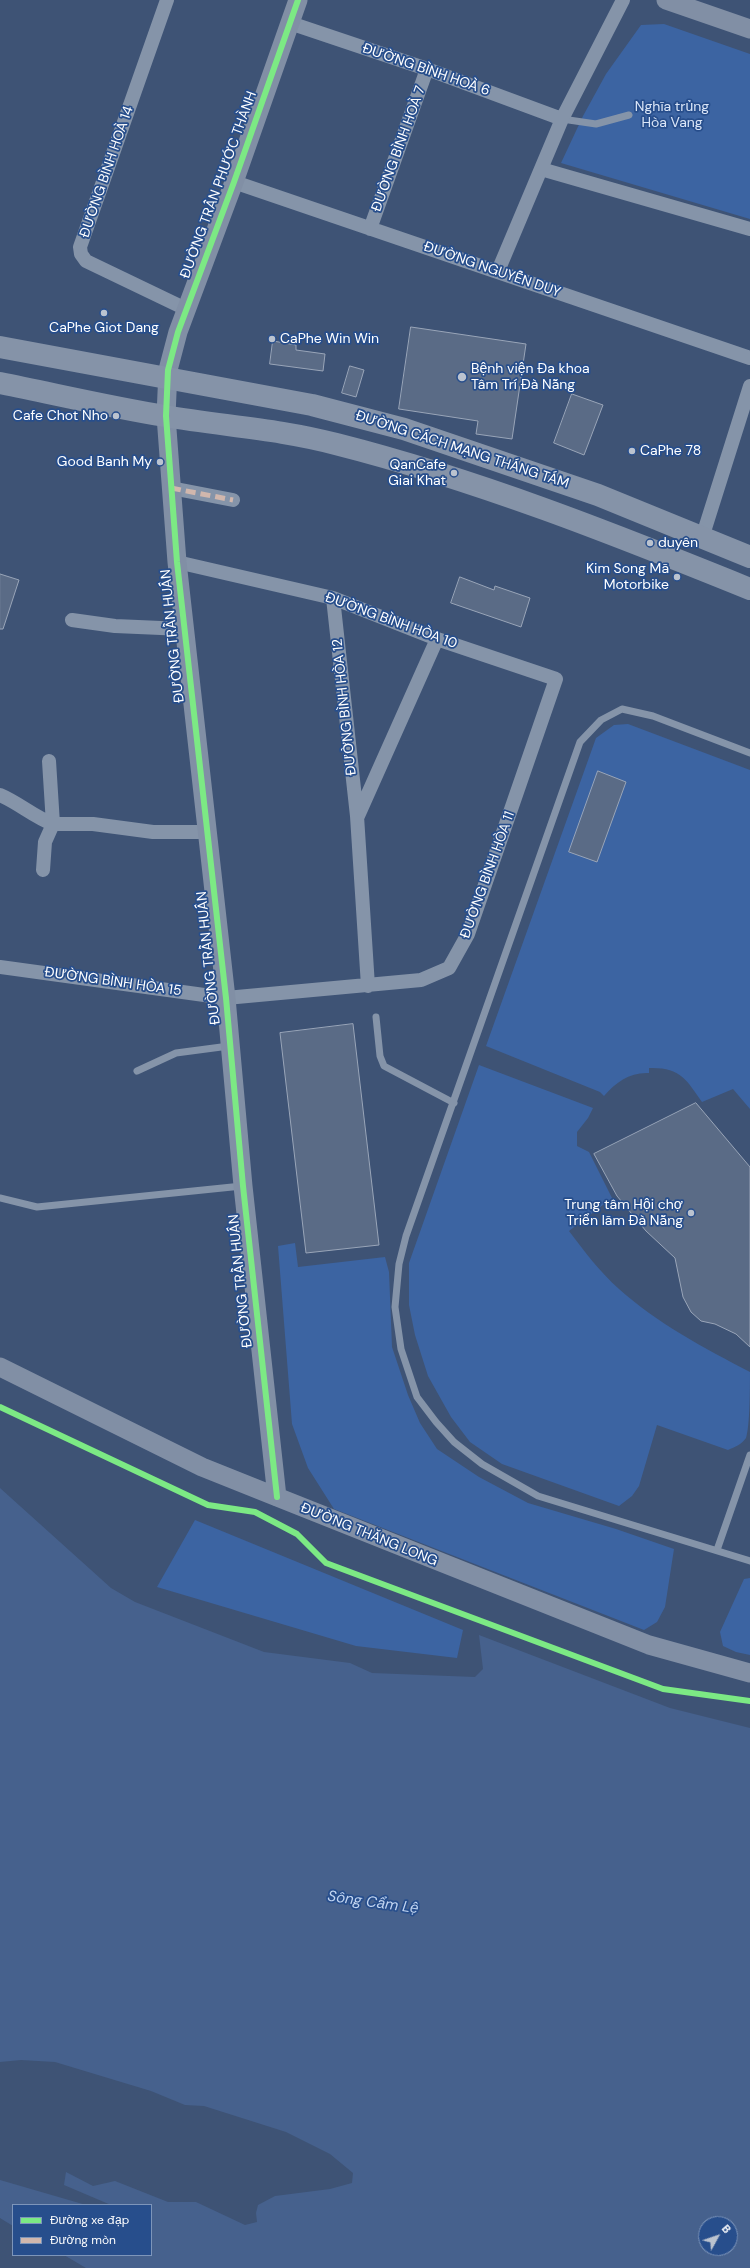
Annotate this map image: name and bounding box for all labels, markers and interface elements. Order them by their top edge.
street label: ĐƯỜNG BÌNH HOÀ 6 [360,40,492,100]
street label: ĐƯỜNG BÌNH HOÀ 7 [368,84,430,214]
street label: ĐƯỜNG TRẦN PHƯỚC THÀNH [177,89,261,281]
park label: Nghĩa trủng Hòa Vang [635,99,709,132]
street label: ĐƯỜNG BÌNH HOÀ 14 [77,104,137,240]
street label: ĐƯỜNG NGUYỄN DUY [421,239,563,301]
marker: CaPhe Giot Dang [99,308,109,318]
place label: CaPhe Giot Dang [49,320,159,336]
place label: CaPhe Win Win [280,331,379,347]
marker: CaPhe Win Win [267,334,277,344]
place label: Bệnh viện Đa khoa Tâm Trí Đà Nẵng [471,361,590,394]
marker: Bệnh viện Đa khoa Tâm Trí Đà Nẵng [456,371,468,383]
street label: ĐƯỜNG CÁCH MẠNG THÁNG TÁM [353,407,571,493]
place label: Cafe Chot Nho [13,408,108,424]
marker: Cafe Chot Nho [111,411,121,421]
place label: CaPhe 78 [640,443,701,459]
marker: CaPhe 78 [627,446,637,456]
place label: Good Banh My [57,454,152,470]
marker: Good Banh My [155,457,165,467]
place label: QanCafe Giai Khat [388,457,446,490]
marker: QanCafe Giai Khat [449,468,459,478]
place label: duyên [658,535,698,551]
marker: duyên [645,538,655,548]
place label: Kim Song Mã Motorbike [586,561,669,594]
street label: ĐƯỜNG TRẦN HUẤN [158,568,188,704]
marker: Kim Song Mã Motorbike [672,572,682,582]
street label: ĐƯỜNG BÌNH HÒA 10 [323,589,459,653]
street label: ĐƯỜNG BÌNH HÒA 12 [329,638,361,776]
street label: ĐƯỜNG BÌNH HÒA 11 [457,809,519,941]
street label: ĐƯỜNG TRẦN HUẤN [194,890,224,1026]
street label: ĐƯỜNG BÌNH HÒA 15 [43,964,183,1000]
place label: Trung tâm Hội chợ Triển lãm Đà Nẵng [564,1197,683,1230]
marker: Trung tâm Hội chợ Triển lãm Đà Nẵng [686,1208,696,1218]
street label: ĐƯỜNG TRẦN HUẤN [226,1213,256,1349]
street label: ĐƯỜNG THĂNG LONG [298,1500,440,1570]
water label: Sông Cẩm Lệ [326,1888,420,1918]
legend [12,2204,152,2256]
text: Đường xe đạp [50,2212,129,2228]
north arrow [698,2216,738,2256]
text: B [719,2222,734,2236]
text: Đường mòn [50,2232,116,2248]

